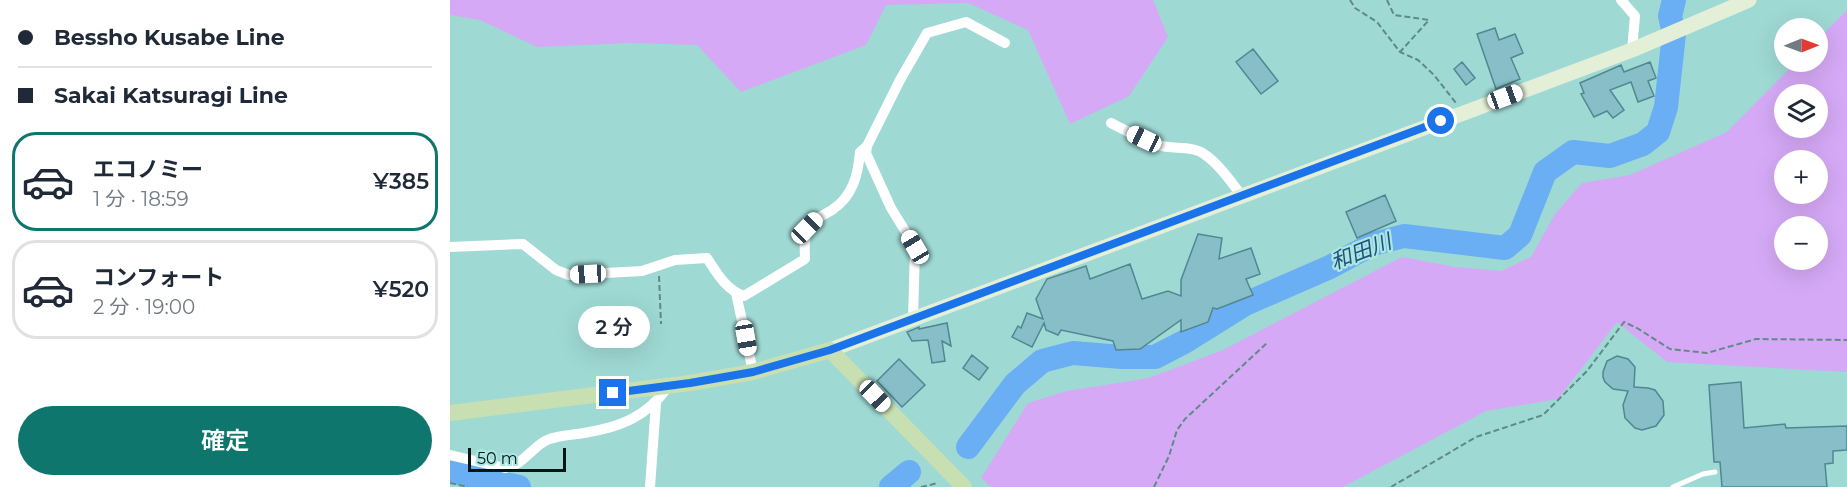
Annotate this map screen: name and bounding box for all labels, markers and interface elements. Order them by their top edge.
north arrow [1774,18,1828,72]
map controls [1774,18,1828,270]
text: Bessho Kusabe Line [54,24,285,51]
text: Sakai Katsuragi Line [54,82,288,109]
car [1485,82,1525,112]
button: layers [1774,84,1828,138]
route start [1427,107,1454,134]
car [1124,123,1164,155]
button: + [1774,150,1828,204]
icon: car [21,155,75,209]
text: エコノミー [93,156,203,183]
text: ¥385 [373,168,429,195]
text: 1 分 · 18:59 [93,187,189,211]
car [788,209,826,247]
button: − [1774,216,1828,270]
car [898,227,932,267]
water label: 和田川 [1327,228,1397,274]
icon: car [21,263,75,317]
text: コンフォート [93,264,224,291]
car [570,264,606,284]
text: ¥520 [373,276,429,303]
text: 2 分 · 19:00 [93,295,195,319]
callout: 2 分 [577,306,649,348]
text: 2 分 [595,315,633,339]
car [734,319,758,357]
car [856,377,894,415]
route end [599,379,626,406]
button: 確定 [18,406,432,475]
scale bar [468,445,566,472]
text: 50 m [477,449,518,468]

